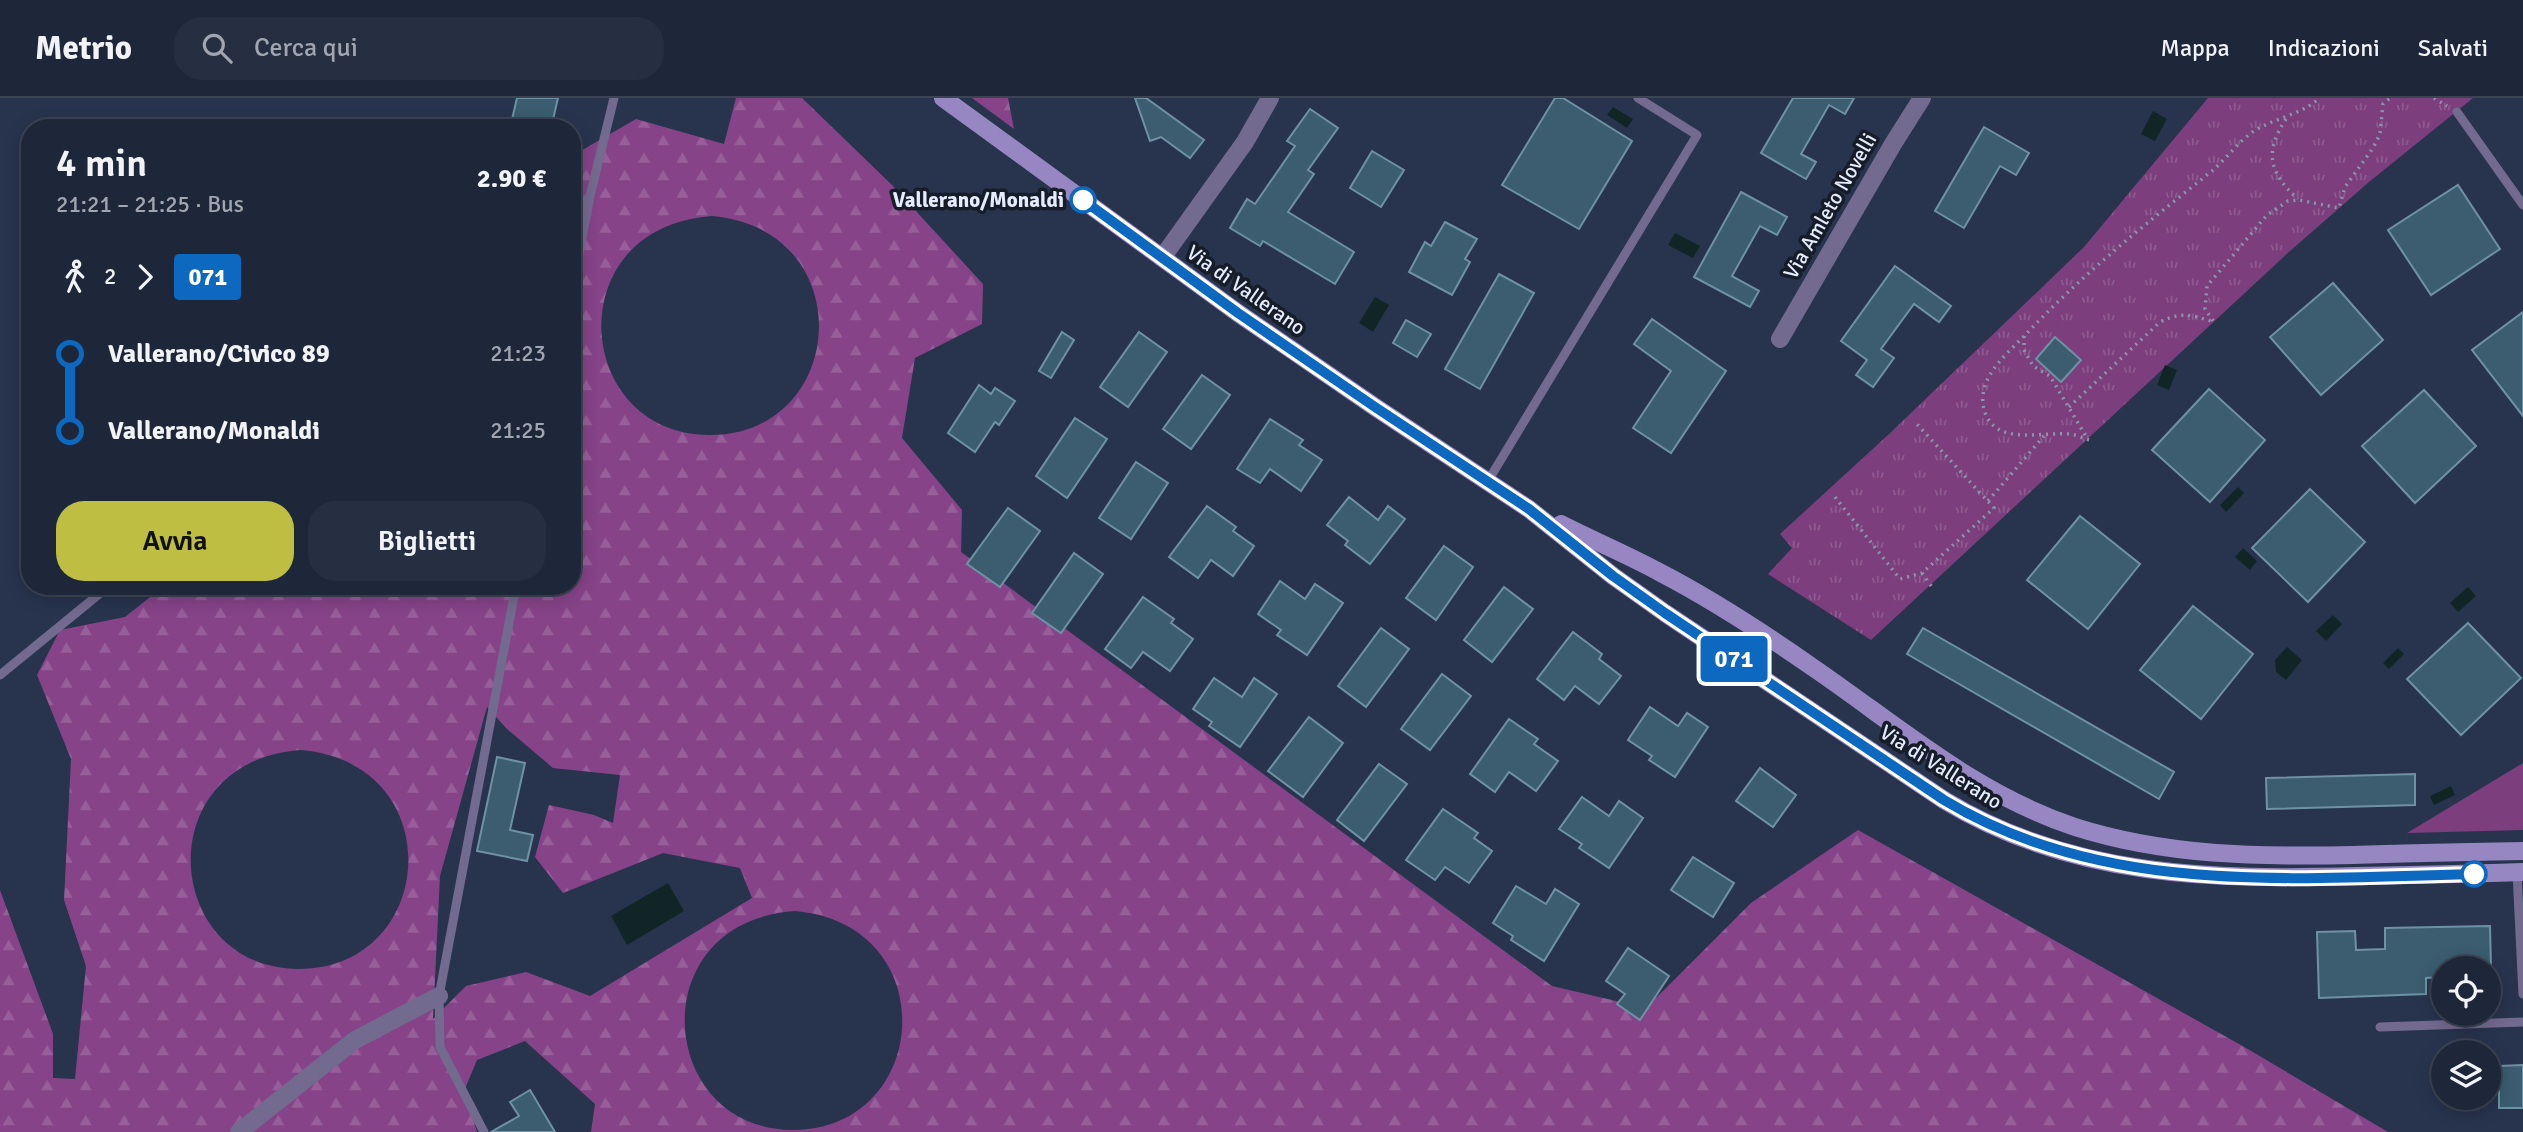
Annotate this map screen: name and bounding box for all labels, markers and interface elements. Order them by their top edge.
search box [174,17,664,80]
text: Metrio [35,28,132,69]
icon: search [198,29,236,67]
text: Cerca qui [254,32,358,64]
text: Mappa [2161,33,2230,63]
text: Indicazioni [2268,33,2380,63]
text: Salvati [2418,33,2488,63]
street label: Via Amleto Novelli [1778,128,1882,284]
text: 4 min [56,140,147,187]
text: 2.90 € [477,163,546,195]
place label: Vallerano/Monaldi [893,187,1064,213]
marker: Vallerano/Monaldi [1070,187,1096,213]
text: 21:21 – 21:25 · Bus [56,190,244,219]
street label: Via di Vallerano [1181,239,1311,341]
icon: walk [56,258,94,296]
icon: forward [126,258,164,296]
text: 2 [104,262,116,291]
text: 071 [188,262,227,292]
text: Vallerano/Civico 89 [108,338,330,370]
text: 21:23 [490,339,546,368]
text: Vallerano/Monaldi [108,415,320,447]
text: 21:25 [490,416,546,445]
button: Avvia [56,501,294,581]
button: Biglietti [308,501,546,581]
line badge: 071 [1694,636,1774,682]
text: 071 [1715,644,1753,674]
street label: Via di Vallerano [1875,719,2007,815]
unlabelled marker [2461,861,2487,887]
map controls [2431,956,2501,1110]
button: locate [2431,956,2501,1026]
button: layers [2431,1040,2501,1110]

